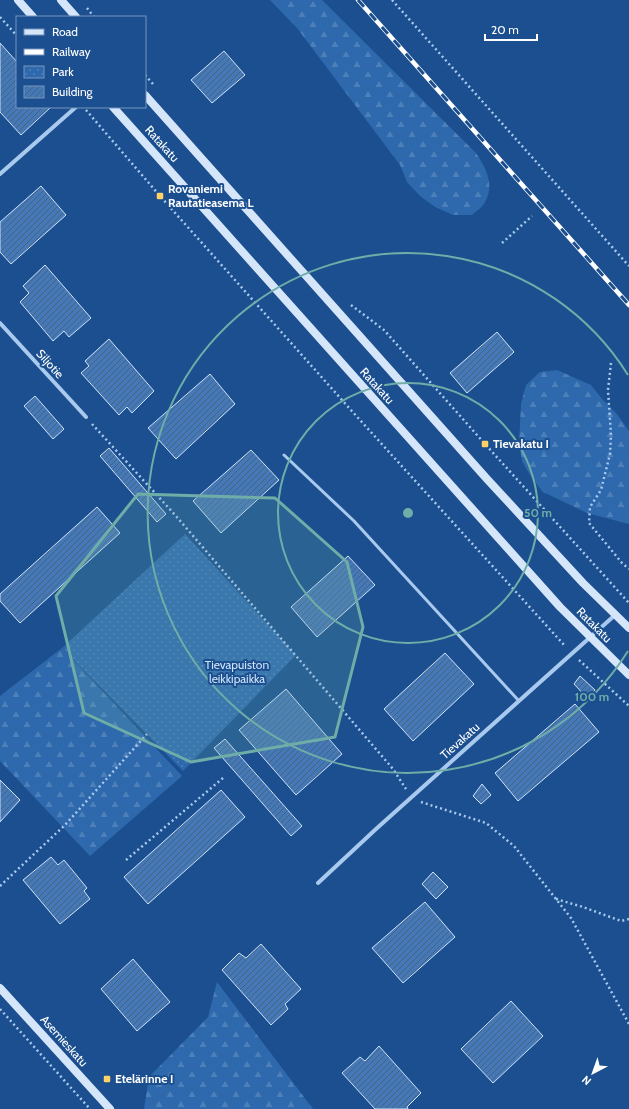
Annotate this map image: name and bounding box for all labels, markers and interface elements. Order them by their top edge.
legend [16,16,146,108]
scale bar [485,16,537,42]
text: 20 m [491,22,519,37]
text: Road [52,24,78,39]
text: Railway [52,44,90,59]
text: Park [52,64,74,79]
text: Building [52,84,94,99]
street label: Ratakatu [142,122,183,165]
place label: Rovaniemi Rautatieasema L [168,181,254,210]
marker: Rovaniemi Rautatieasema L [155,191,165,201]
street label: Siljotie [33,346,67,381]
street label: Ratakatu [357,364,398,407]
place label: Tievakatu I [493,436,549,451]
marker: Tievakatu I [480,439,490,449]
text: 50 m [524,505,552,520]
centre of rings [401,506,415,520]
street label: Ratakatu [574,604,615,645]
park label: Tievapuiston leikkipaikka [205,657,269,686]
text: 100 m [575,689,609,704]
street label: Tievakatu [437,719,482,762]
street label: Asemieskatu [37,1012,91,1069]
north arrow [573,1053,613,1093]
place label: Etelärinne I [115,1071,173,1086]
text: N [579,1073,594,1088]
marker: Etelärinne I [102,1074,112,1084]

